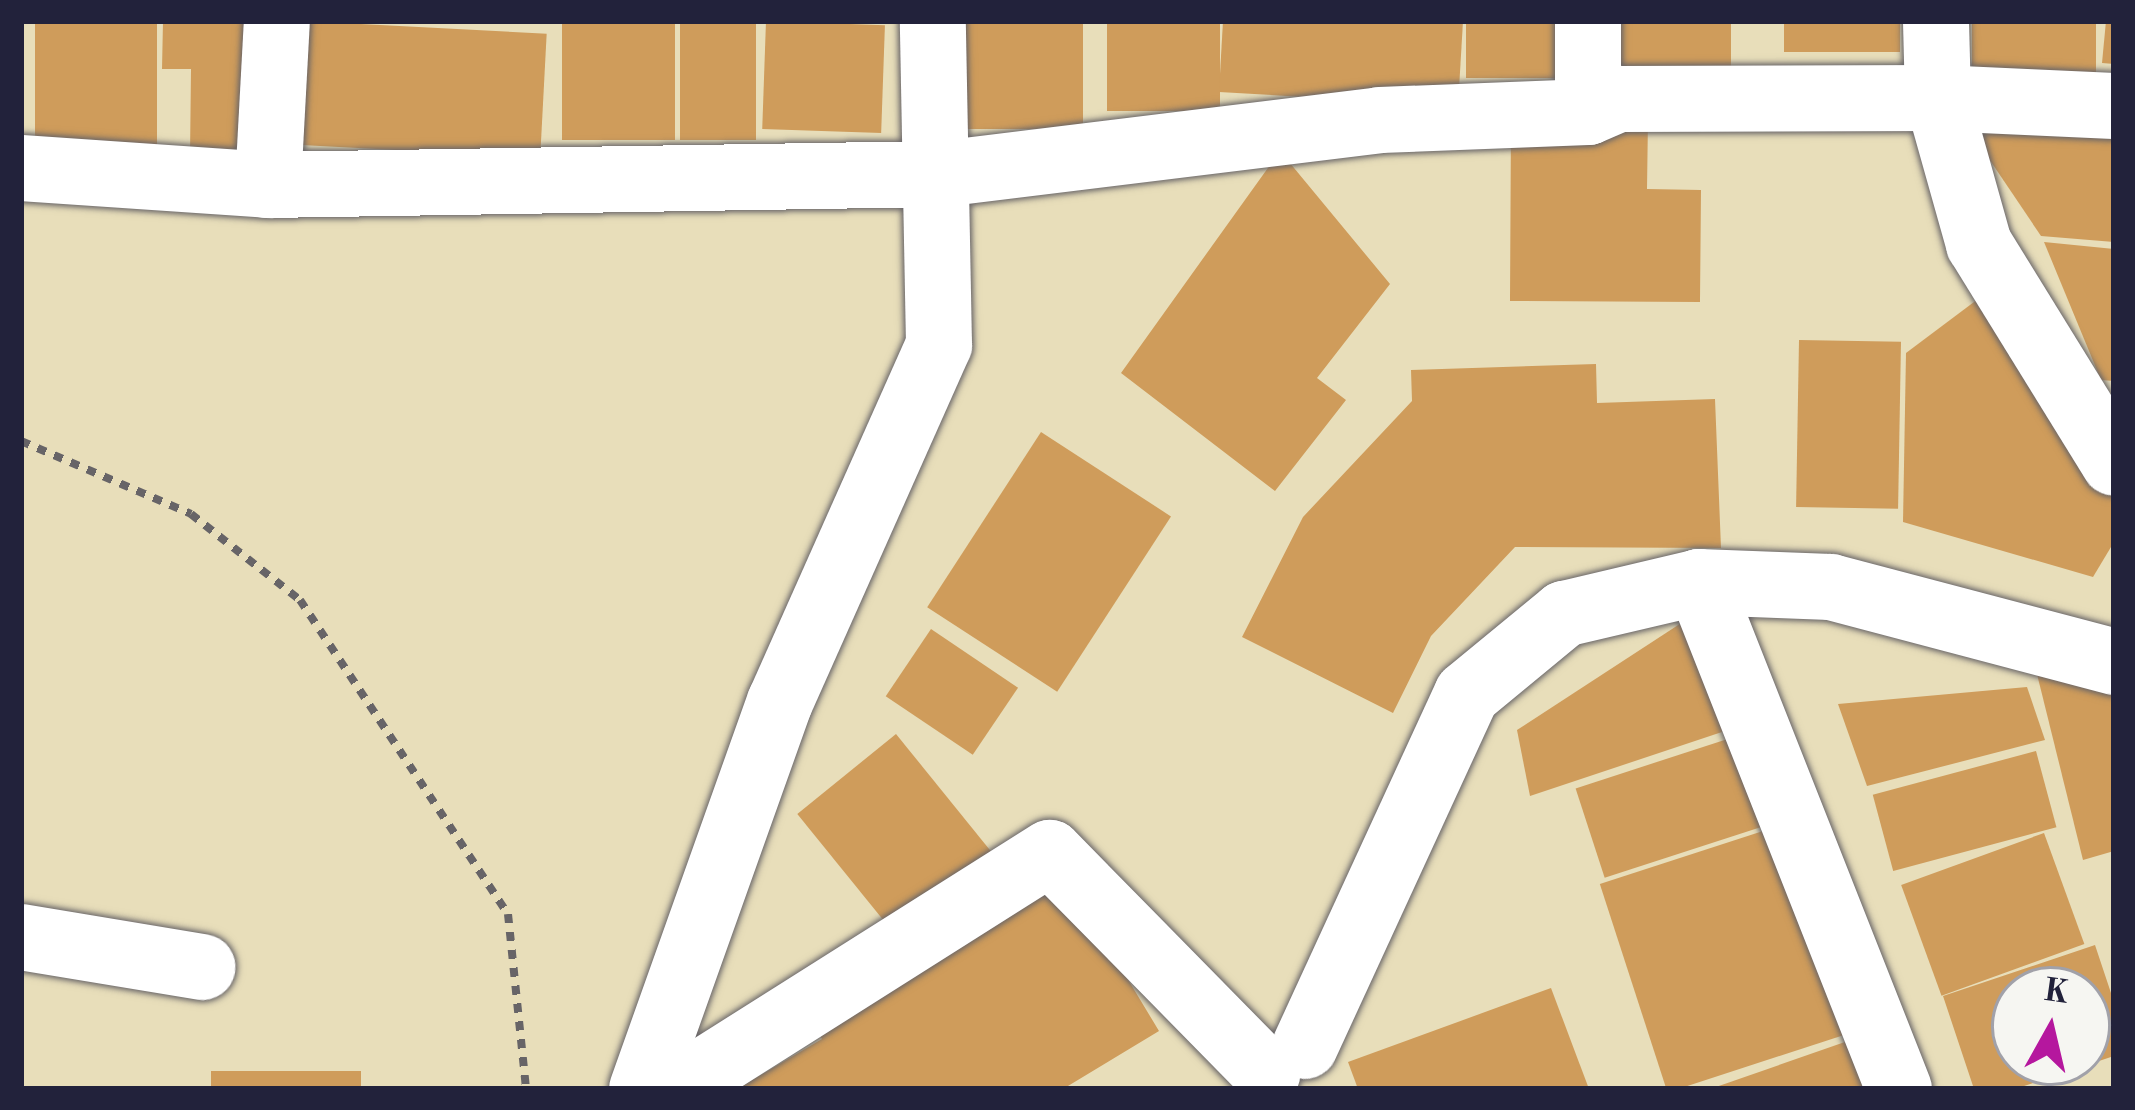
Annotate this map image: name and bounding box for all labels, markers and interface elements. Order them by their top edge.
north arrow [1991,966,2111,1086]
text: K [2041,975,2071,1011]

